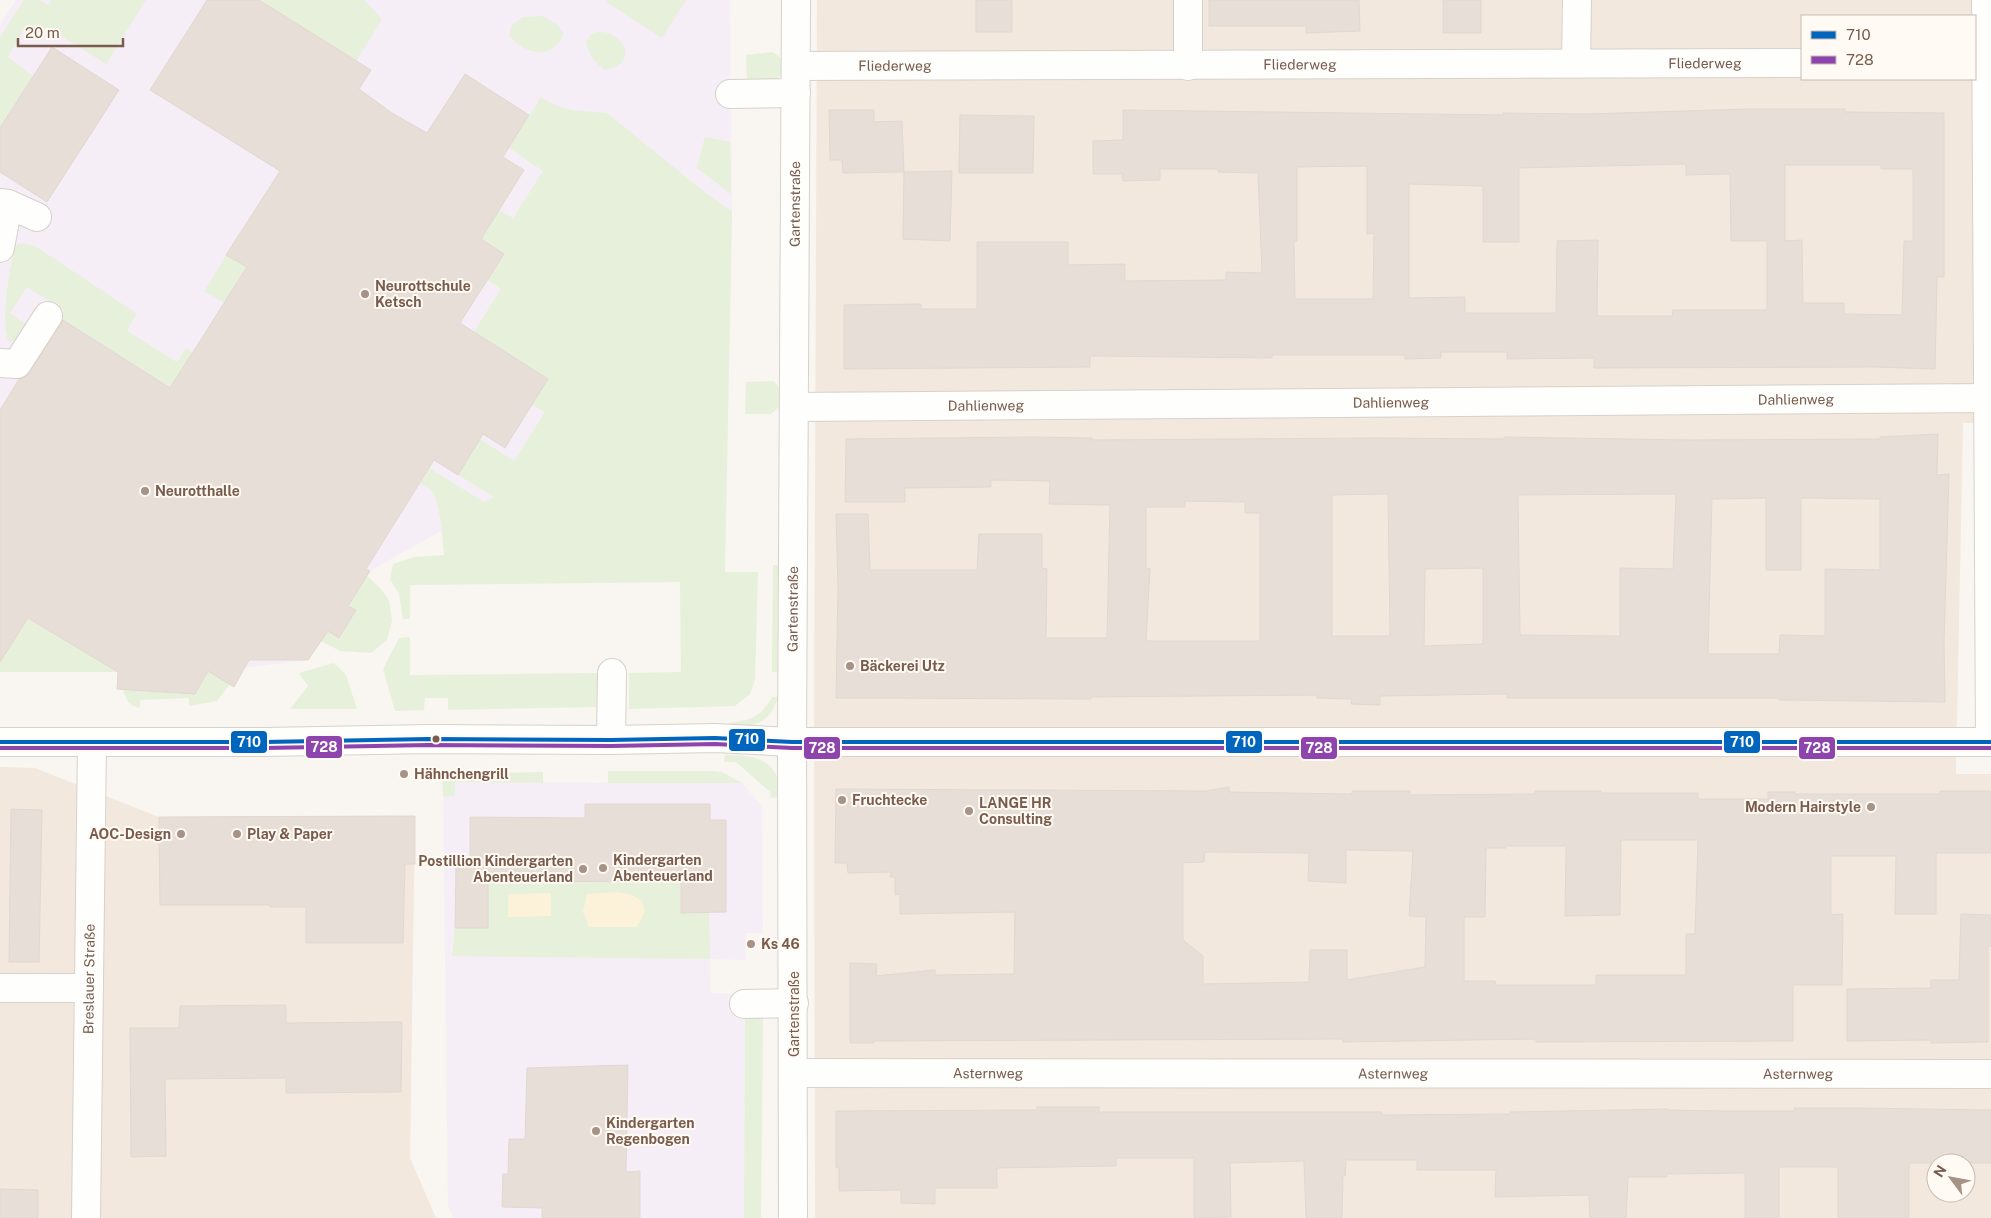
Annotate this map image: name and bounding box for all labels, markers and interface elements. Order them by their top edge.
scale bar [18,15,122,47]
legend [1801,15,1976,80]
text: 20 m [25,24,60,41]
text: 710 [1846,26,1871,43]
text: 728 [1846,51,1874,68]
street label: Fliederweg [1668,55,1742,71]
street label: Fliederweg [1263,56,1337,73]
street label: Fliederweg [858,58,932,74]
street label: Gartenstraße [787,161,803,247]
place label: Neurottschule Ketsch [375,278,471,310]
marker: Neurottschule Ketsch [359,288,371,300]
street label: Dahlienweg [1758,391,1835,408]
street label: Dahlienweg [1353,394,1430,411]
street label: Dahlienweg [948,397,1025,414]
place label: Neurotthalle [155,483,240,499]
marker: Neurotthalle [139,485,151,497]
street label: Gartenstraße [784,566,801,652]
place label: Bäckerei Utz [860,658,945,674]
marker: Bäckerei Utz [844,660,856,672]
line badge: 710 [728,728,766,752]
line badge: 710 [230,730,268,754]
line badge: 710 [1225,730,1263,754]
line badge: 710 [1723,730,1761,754]
text: 710 [735,731,759,747]
text: 710 [237,734,261,750]
unlabelled marker [431,734,441,744]
text: 710 [1232,734,1256,750]
text: 710 [1730,734,1754,750]
line badge: 728 [305,735,343,759]
line badge: 728 [803,736,841,760]
line badge: 728 [1300,736,1338,760]
line badge: 728 [1798,736,1836,760]
text: 728 [310,739,338,755]
text: 728 [808,740,836,756]
text: 728 [1305,740,1333,756]
text: 728 [1803,740,1831,756]
place label: Hähnchengrill [414,766,509,782]
marker: Hähnchengrill [398,768,410,780]
place label: Fruchtecke [852,792,927,808]
marker: Fruchtecke [836,794,848,806]
place label: LANGE HR Consulting [979,795,1052,827]
place label: Modern Hairstyle [1745,799,1861,815]
marker: Modern Hairstyle [1865,801,1877,813]
marker: LANGE HR Consulting [963,805,975,817]
place label: AOC-Design [89,826,171,842]
place label: Play & Paper [247,826,333,842]
marker: AOC-Design [175,828,187,840]
marker: Play & Paper [231,828,243,840]
place label: Kindergarten Abenteuerland [613,852,713,884]
place label: Postillion Kindergarten Abenteuerland [418,853,573,885]
marker: Kindergarten Abenteuerland [597,862,609,874]
marker: Postillion Kindergarten Abenteuerland [577,863,589,875]
street label: Breslauer Straße [80,924,98,1034]
place label: Ks 46 [761,936,800,952]
marker: Ks 46 [745,938,757,950]
street label: Gartenstraße [786,971,802,1057]
street label: Asternweg [953,1065,1024,1081]
street label: Asternweg [1358,1065,1429,1082]
street label: Asternweg [1763,1066,1834,1082]
place label: Kindergarten Regenbogen [606,1115,695,1147]
marker: Kindergarten Regenbogen [590,1125,602,1137]
north arrow [1926,1153,1976,1203]
text: N [1930,1162,1950,1180]

